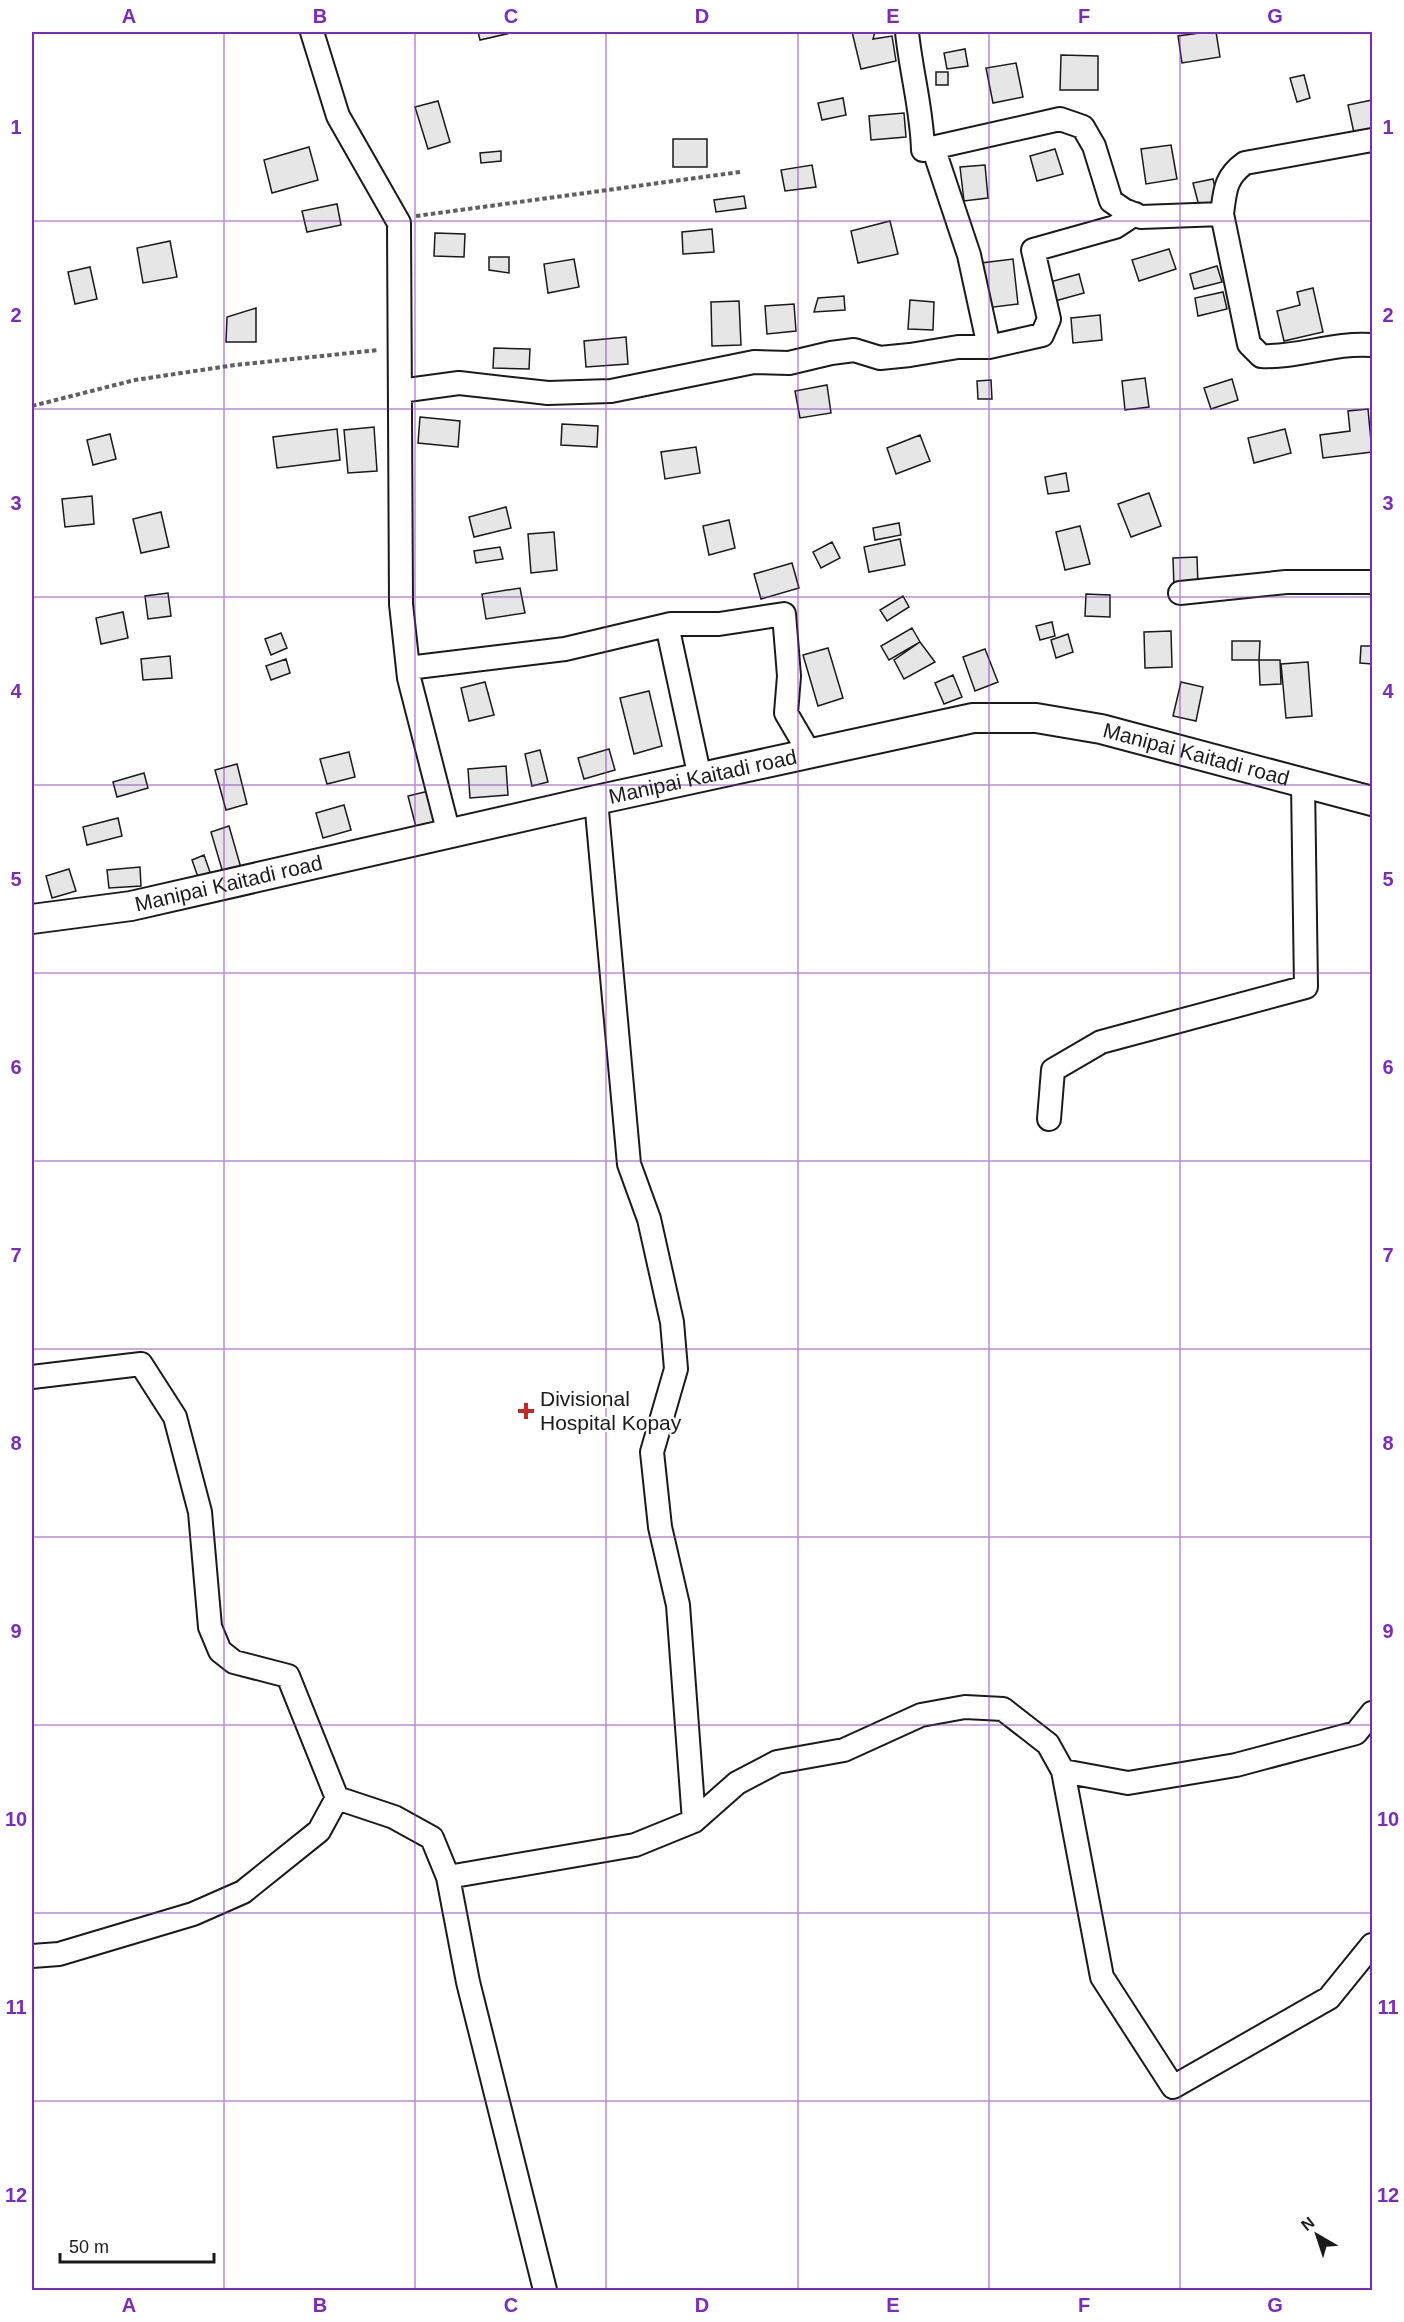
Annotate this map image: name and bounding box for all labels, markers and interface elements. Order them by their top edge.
text: A [122,5,136,27]
text: B [313,5,327,27]
text: C [504,5,518,27]
text: D [695,5,709,27]
text: E [886,5,900,27]
text: F [1078,5,1090,27]
text: G [1267,5,1283,27]
text: 1 [10,116,22,138]
text: 1 [1382,116,1394,138]
text: 2 [10,304,22,326]
text: 2 [1382,304,1394,326]
text: 3 [10,492,22,514]
text: 3 [1382,492,1394,514]
text: 4 [10,680,22,702]
text: 4 [1382,680,1394,702]
street label: Manipai Kaitadi road [1101,718,1292,790]
street label: Manipai Kaitadi road [607,745,799,808]
street label: Manipai Kaitadi road [133,851,324,916]
text: 5 [10,868,22,890]
text: 5 [1382,868,1394,890]
text: 6 [10,1056,22,1078]
text: 6 [1382,1056,1394,1078]
text: 7 [10,1244,22,1266]
text: 7 [1382,1244,1394,1266]
place label: Divisional Hospital Kopay [540,1387,682,1434]
marker: Divisional Hospital Kopay [517,1402,535,1420]
text: 8 [10,1432,22,1454]
text: 8 [1382,1432,1394,1454]
text: 9 [10,1620,22,1642]
text: 9 [1382,1620,1394,1642]
text: 10 [5,1808,27,1830]
text: 10 [1377,1808,1399,1830]
text: 11 [5,1996,27,2018]
text: 11 [1377,1996,1399,2018]
text: 12 [5,2184,27,2206]
text: 12 [1377,2184,1399,2206]
north arrow [1287,2205,1347,2265]
text: N [1298,2213,1318,2234]
scale bar [60,2226,214,2264]
text: 50 m [69,2237,109,2257]
text: A [122,2294,136,2316]
text: B [313,2294,327,2316]
text: C [504,2294,518,2316]
text: D [695,2294,709,2316]
text: E [886,2294,900,2316]
text: F [1078,2294,1090,2316]
text: G [1267,2294,1283,2316]

